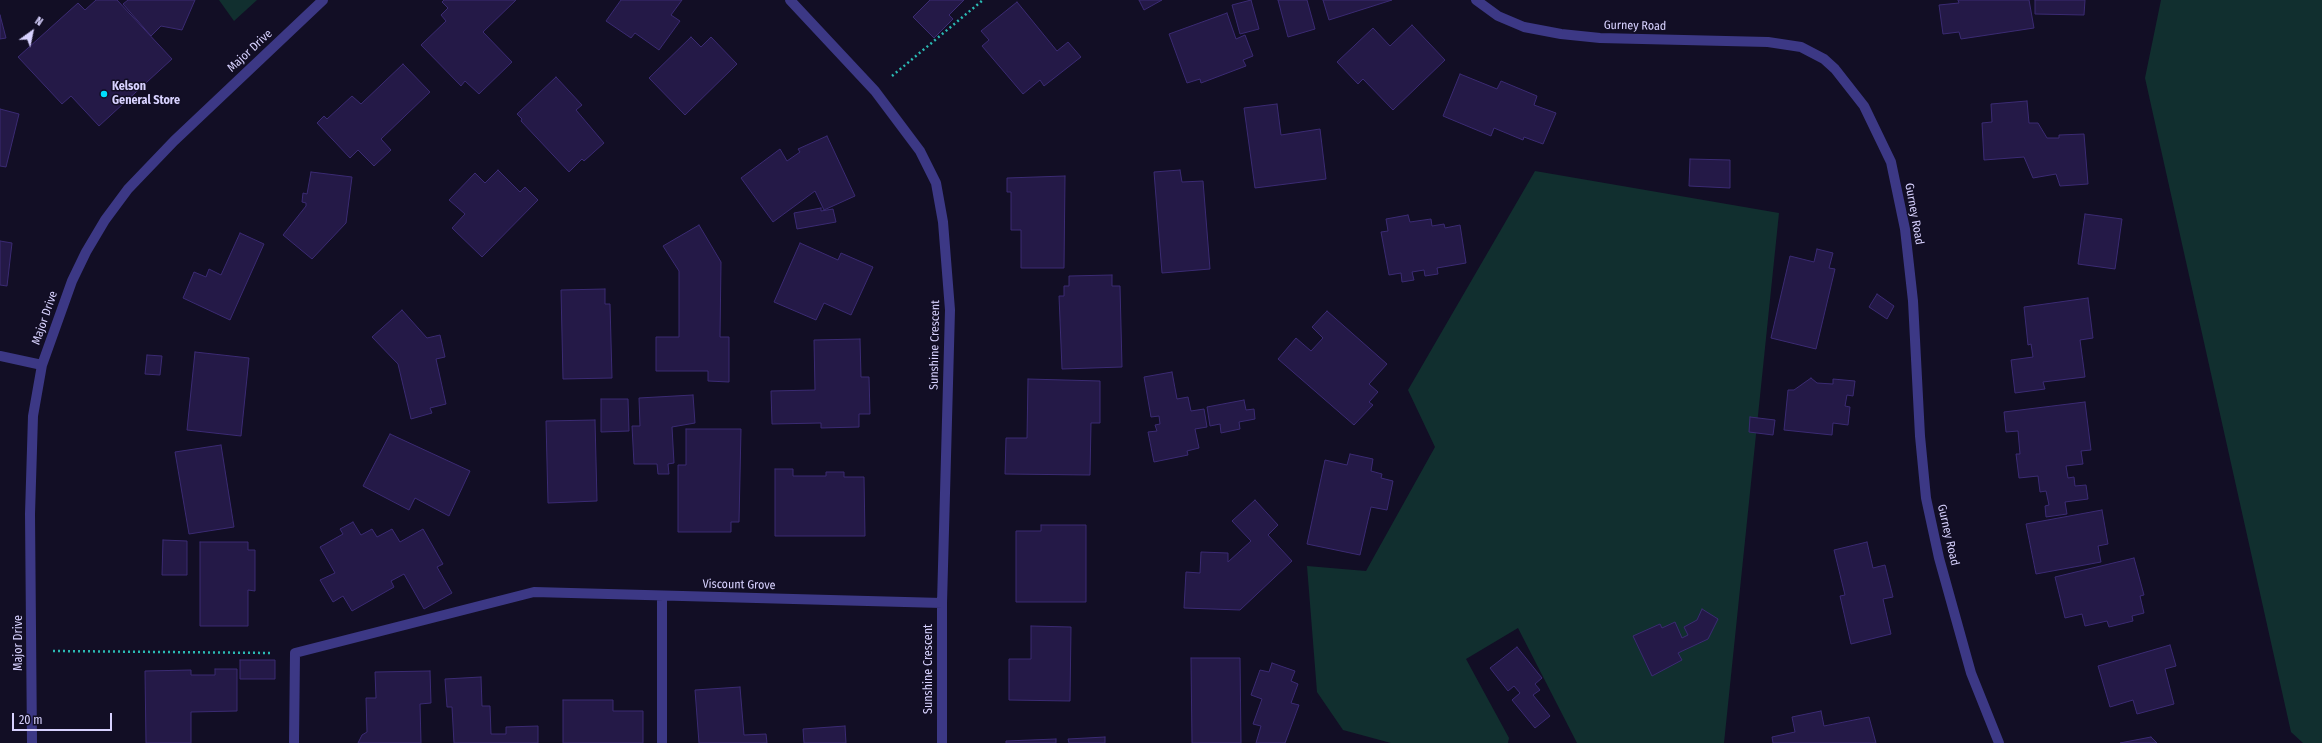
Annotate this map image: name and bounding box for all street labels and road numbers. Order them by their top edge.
street label: Gurney Road [1604,18,1666,34]
street label: Major Drive [225,27,275,75]
street label: Gurney Road [1901,182,1927,246]
street label: Major Drive [29,289,61,347]
street label: Sunshine Crescent [927,300,943,390]
street label: Gurney Road [1934,503,1962,567]
street label: Viscount Grove [702,577,776,593]
street label: Major Drive [12,615,26,671]
street label: Sunshine Crescent [922,624,936,714]

